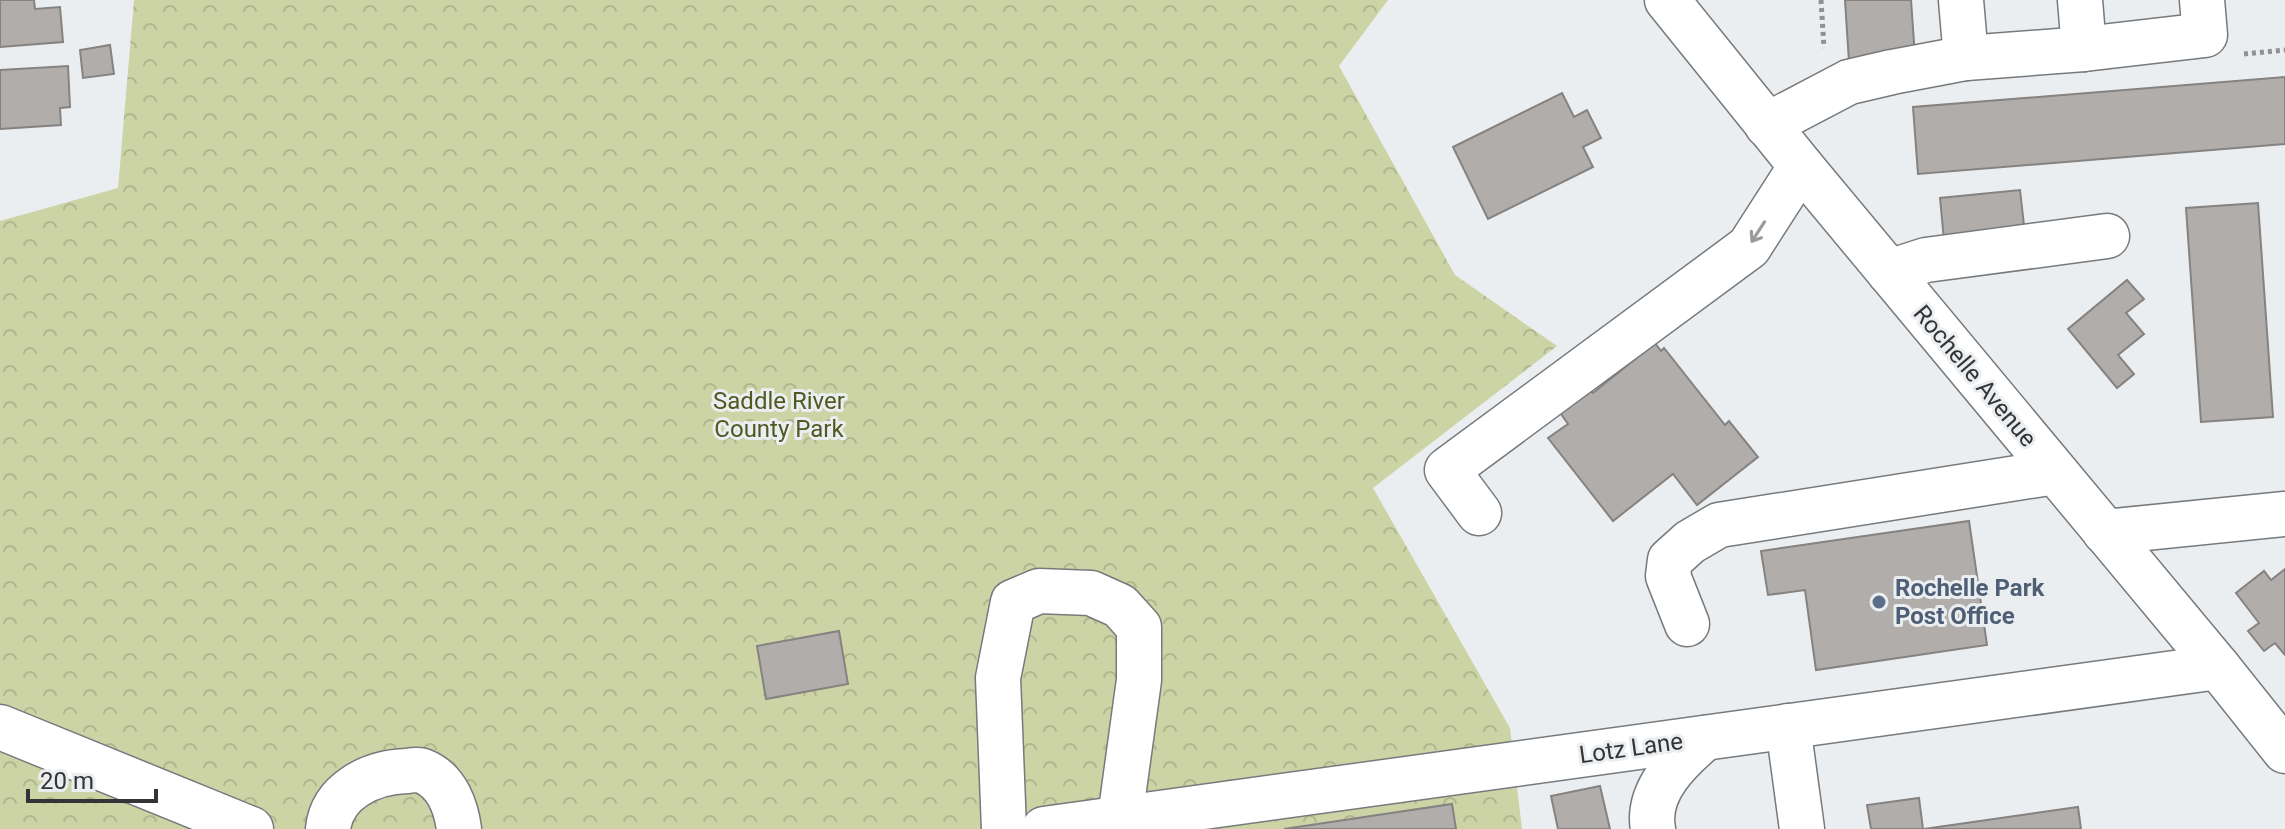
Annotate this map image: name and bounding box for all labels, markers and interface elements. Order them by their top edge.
one-way arrow [1750,220,1766,243]
street label: Rochelle Avenue [1908,300,2042,452]
park label: Saddle River County Park [713,387,845,443]
place label: Rochelle Park Post Office [1895,574,2045,630]
marker: Rochelle Park Post Office [1870,593,1888,611]
street label: Lotz Lane [1577,727,1685,769]
scale bar [28,753,156,803]
text: 20 m [40,767,94,795]

